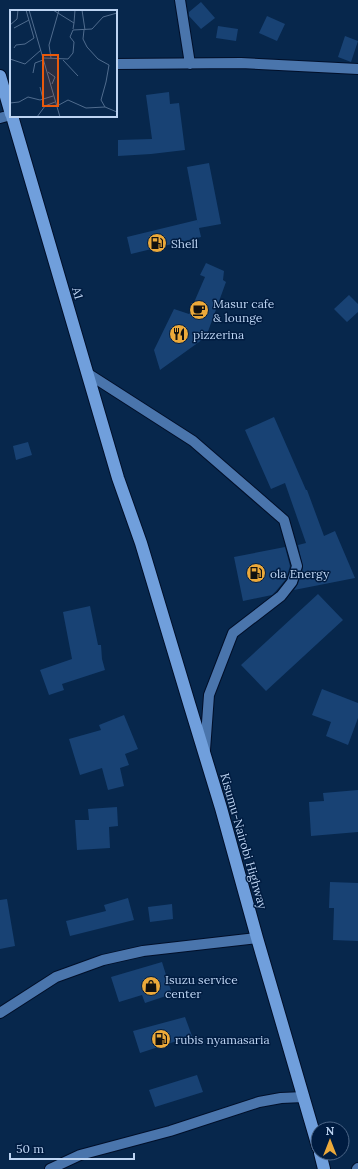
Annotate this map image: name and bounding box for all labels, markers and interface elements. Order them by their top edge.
inset map [10,10,117,117]
fuel station icon: Shell [146,232,168,254]
place label: Shell [171,236,198,251]
street label: A1 [69,284,87,301]
place label: Masur cafe & lounge [213,296,275,325]
cafe icon: Masur cafe & lounge [188,299,210,321]
restaurant icon: pizzerina [168,323,190,345]
place label: pizzerina [193,327,244,342]
fuel station icon: ola Energy [245,562,267,584]
place label: ola Energy [270,566,330,581]
street label: Kisumu-Nairobi Highway [217,771,271,911]
place label: Isuzu service center [165,972,238,1001]
shop icon: Isuzu service center [140,975,162,997]
fuel station icon: rubis nyamasaria [150,1028,172,1050]
place label: rubis nyamasaria [175,1032,270,1047]
north arrow [310,1121,350,1161]
text: N [326,1124,335,1138]
scale bar [10,1135,134,1161]
text: 50 m [16,1141,44,1156]

